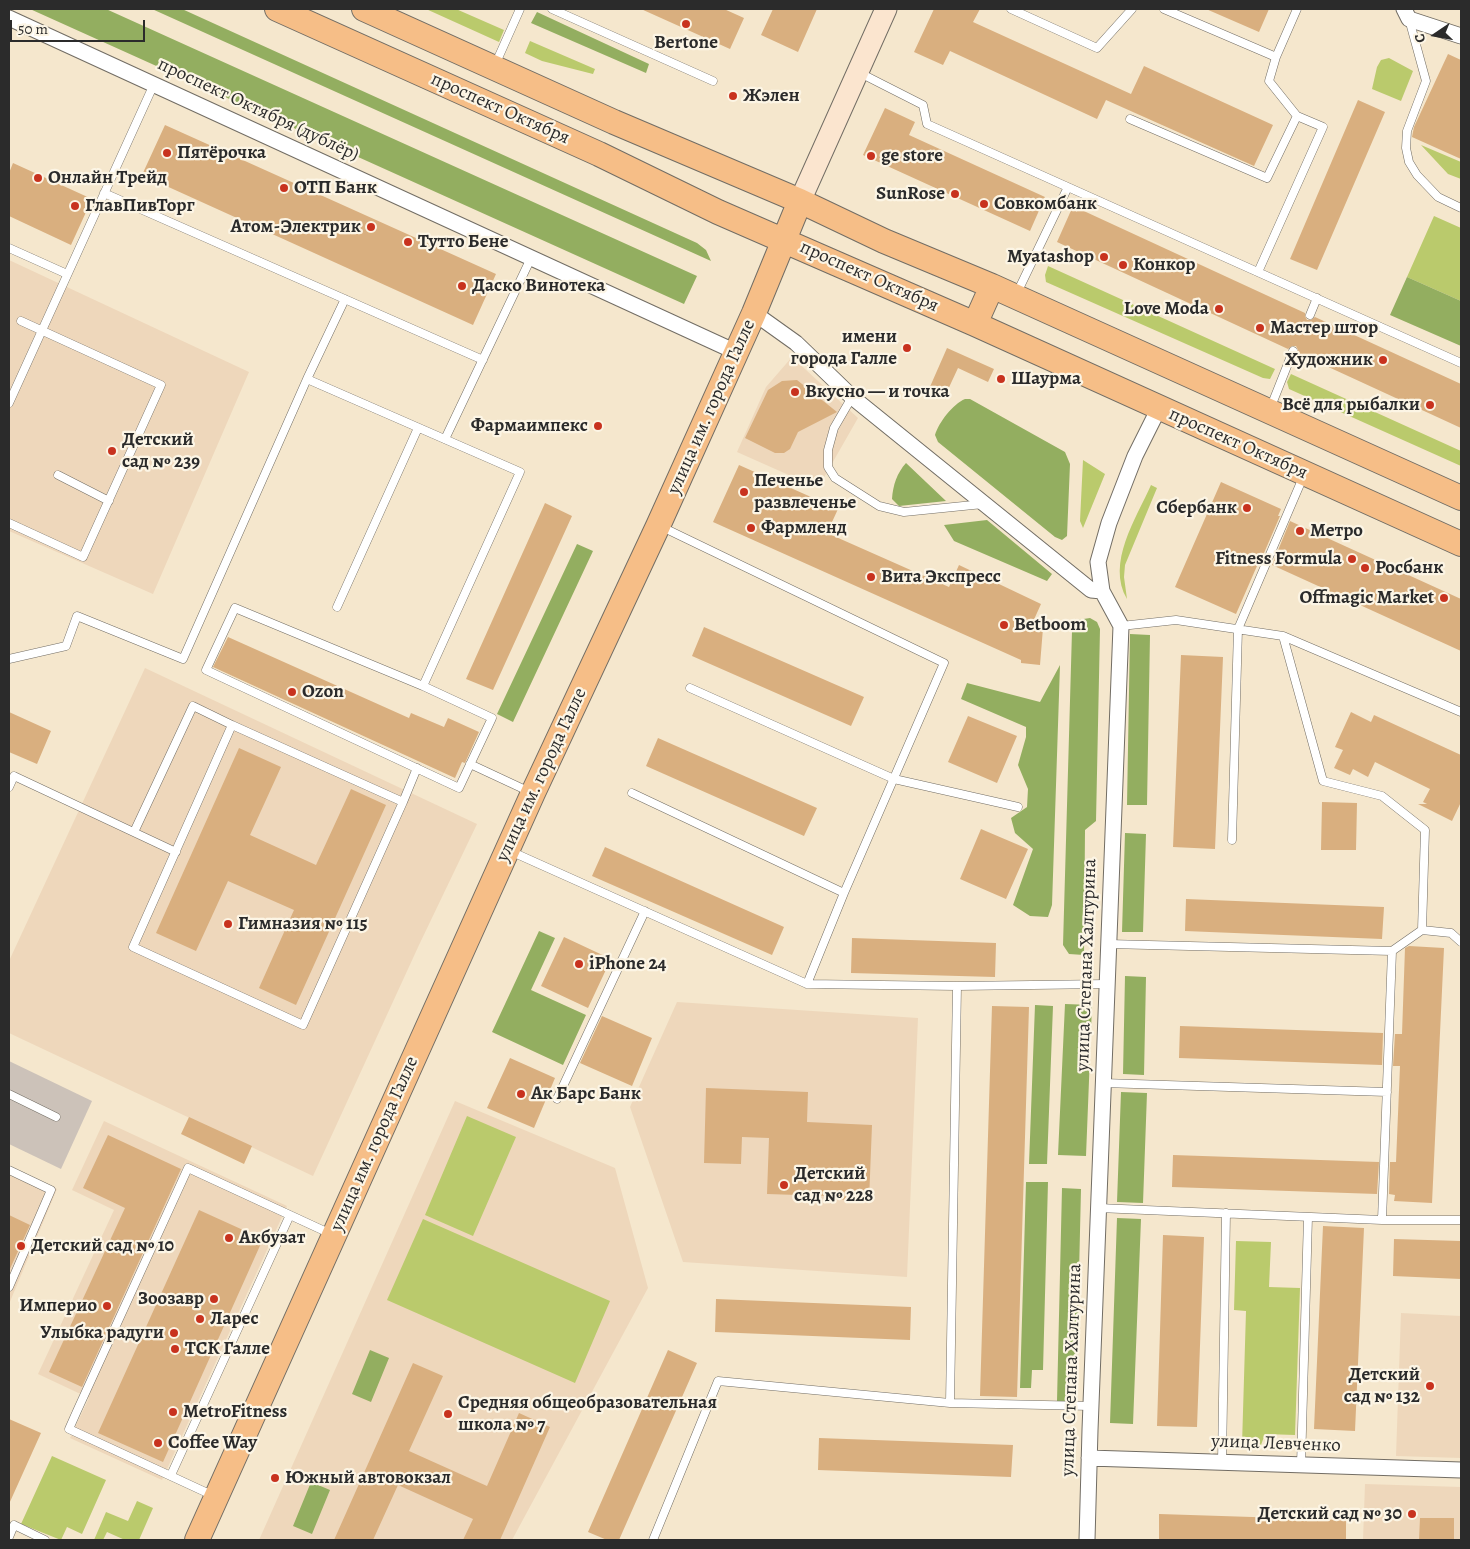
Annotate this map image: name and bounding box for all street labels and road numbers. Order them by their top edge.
street label: проспект Октября (дублёр) [154,53,362,167]
street label: проспект Октября [427,68,573,150]
street label: проспект Октября [796,236,942,318]
street label: улица им. города Галле [663,316,761,498]
street label: проспект Октября [1165,403,1311,485]
street label: улица им. города Галле [492,684,592,866]
street label: улица Степана Халтурина [1072,858,1102,1072]
street label: улица им. города Галле [326,1053,424,1235]
street label: улица Степана Халтурина [1057,1263,1087,1477]
street label: улица Левченко [1211,1430,1341,1458]

